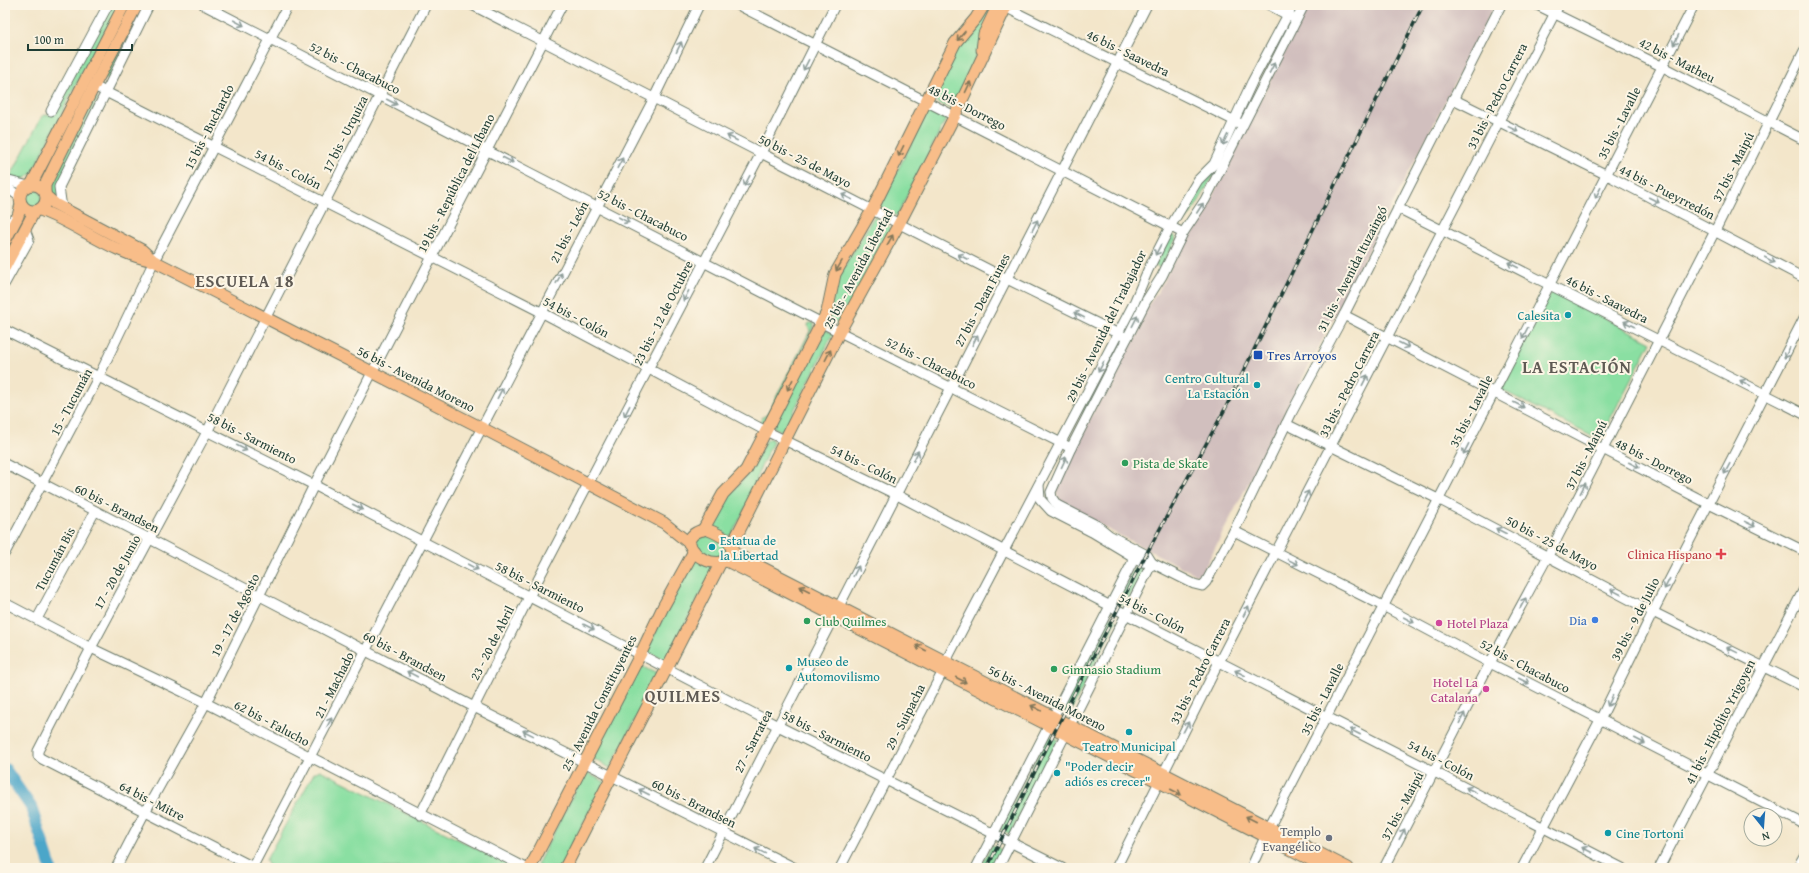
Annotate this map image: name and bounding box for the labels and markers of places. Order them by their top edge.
place label: Calesita [1517,306,1561,325]
marker: Calesita [1563,310,1573,320]
place label: Tres Arroyos [1267,346,1337,365]
marker: Tres Arroyos [1252,349,1264,361]
place label: Centro Cultural La Estación [1165,369,1250,403]
marker: Centro Cultural La Estación [1252,380,1262,390]
place label: Pista de Skate [1133,454,1208,473]
marker: Pista de Skate [1120,458,1130,468]
place label: Estatua de la Libertad [720,531,779,565]
marker: Estatua de la Libertad [707,542,717,552]
place label: Clinica Hispano [1627,545,1712,564]
marker: Clinica Hispano [1715,548,1727,560]
place label: Dia [1569,611,1588,630]
place label: Club Quilmes [815,612,886,631]
place label: Hotel Plaza [1447,614,1509,633]
marker: Dia [1590,615,1600,625]
marker: Club Quilmes [802,616,812,626]
marker: Hotel Plaza [1434,618,1444,628]
place label: Museo de Automovilismo [797,652,880,686]
place label: Gimnasio Stadium [1062,660,1161,679]
marker: Museo de Automovilismo [784,663,794,673]
marker: Gimnasio Stadium [1049,664,1059,674]
place label: Hotel La Catalana [1431,673,1479,707]
marker: Hotel La Catalana [1481,684,1491,694]
marker: Teatro Municipal [1124,727,1134,737]
place label: Teatro Municipal [1082,737,1176,756]
place label: "Poder decir adiós es crecer" [1065,757,1150,791]
marker: "Poder decir adiós es crecer" [1052,768,1062,778]
place label: Templo Evangélico [1263,822,1321,856]
place label: Cine Tortoni [1616,824,1684,843]
marker: Cine Tortoni [1603,828,1613,838]
marker: Templo Evangélico [1324,833,1334,843]

